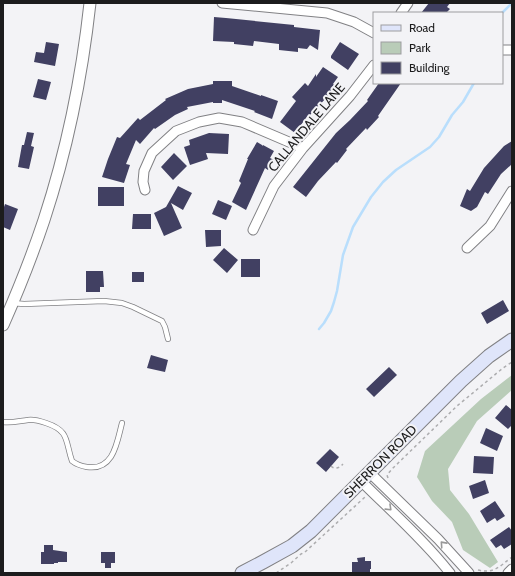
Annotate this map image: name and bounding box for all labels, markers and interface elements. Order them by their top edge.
legend [373,12,503,84]
text: Road [409,20,435,35]
text: Park [409,40,431,55]
text: Building [409,60,451,75]
street label: CALLANDALE LANE [264,79,348,175]
street label: SHERRON ROAD [340,421,420,501]
one-way arrow [384,503,392,511]
one-way arrow [440,541,448,549]

